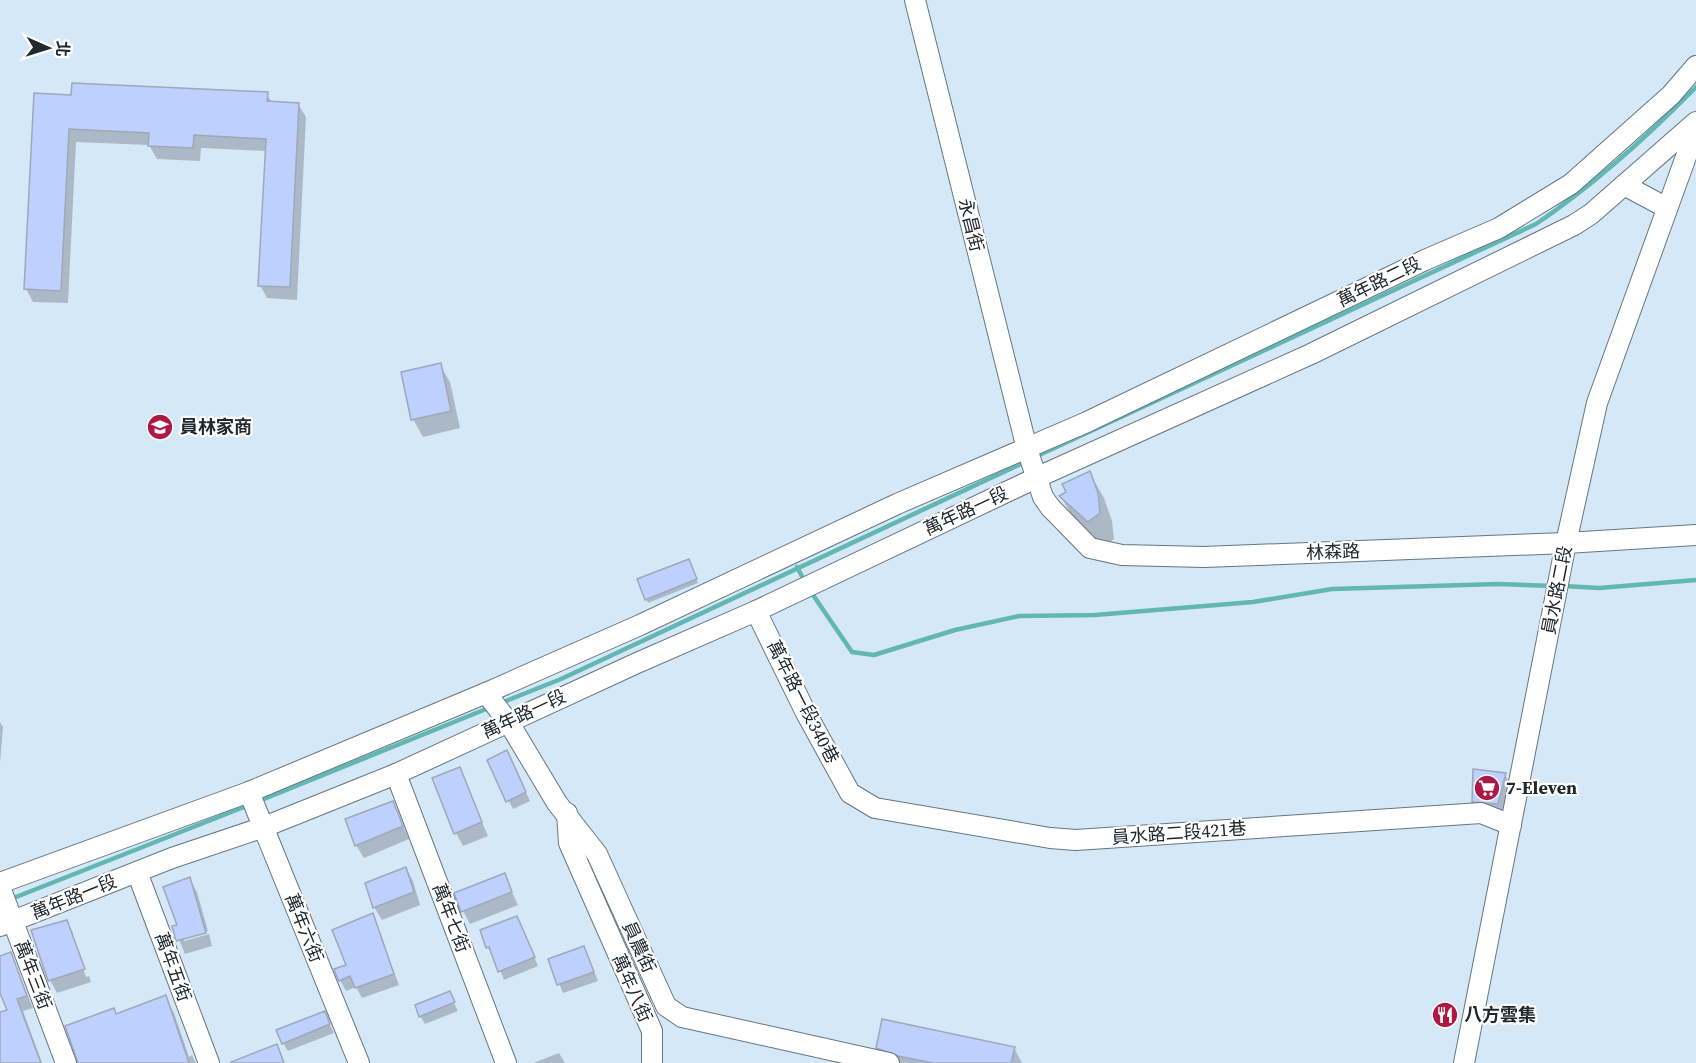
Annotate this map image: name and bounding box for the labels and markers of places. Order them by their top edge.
school or university icon: 員林家商 [145,412,175,442]
place label: 員林家商 [180,414,252,439]
supermarket icon: 7-Eleven [1472,773,1502,803]
place label: 7-Eleven [1506,775,1577,800]
restaurant icon: 八方雲集 [1430,1000,1460,1030]
place label: 八方雲集 [1464,1002,1536,1027]

